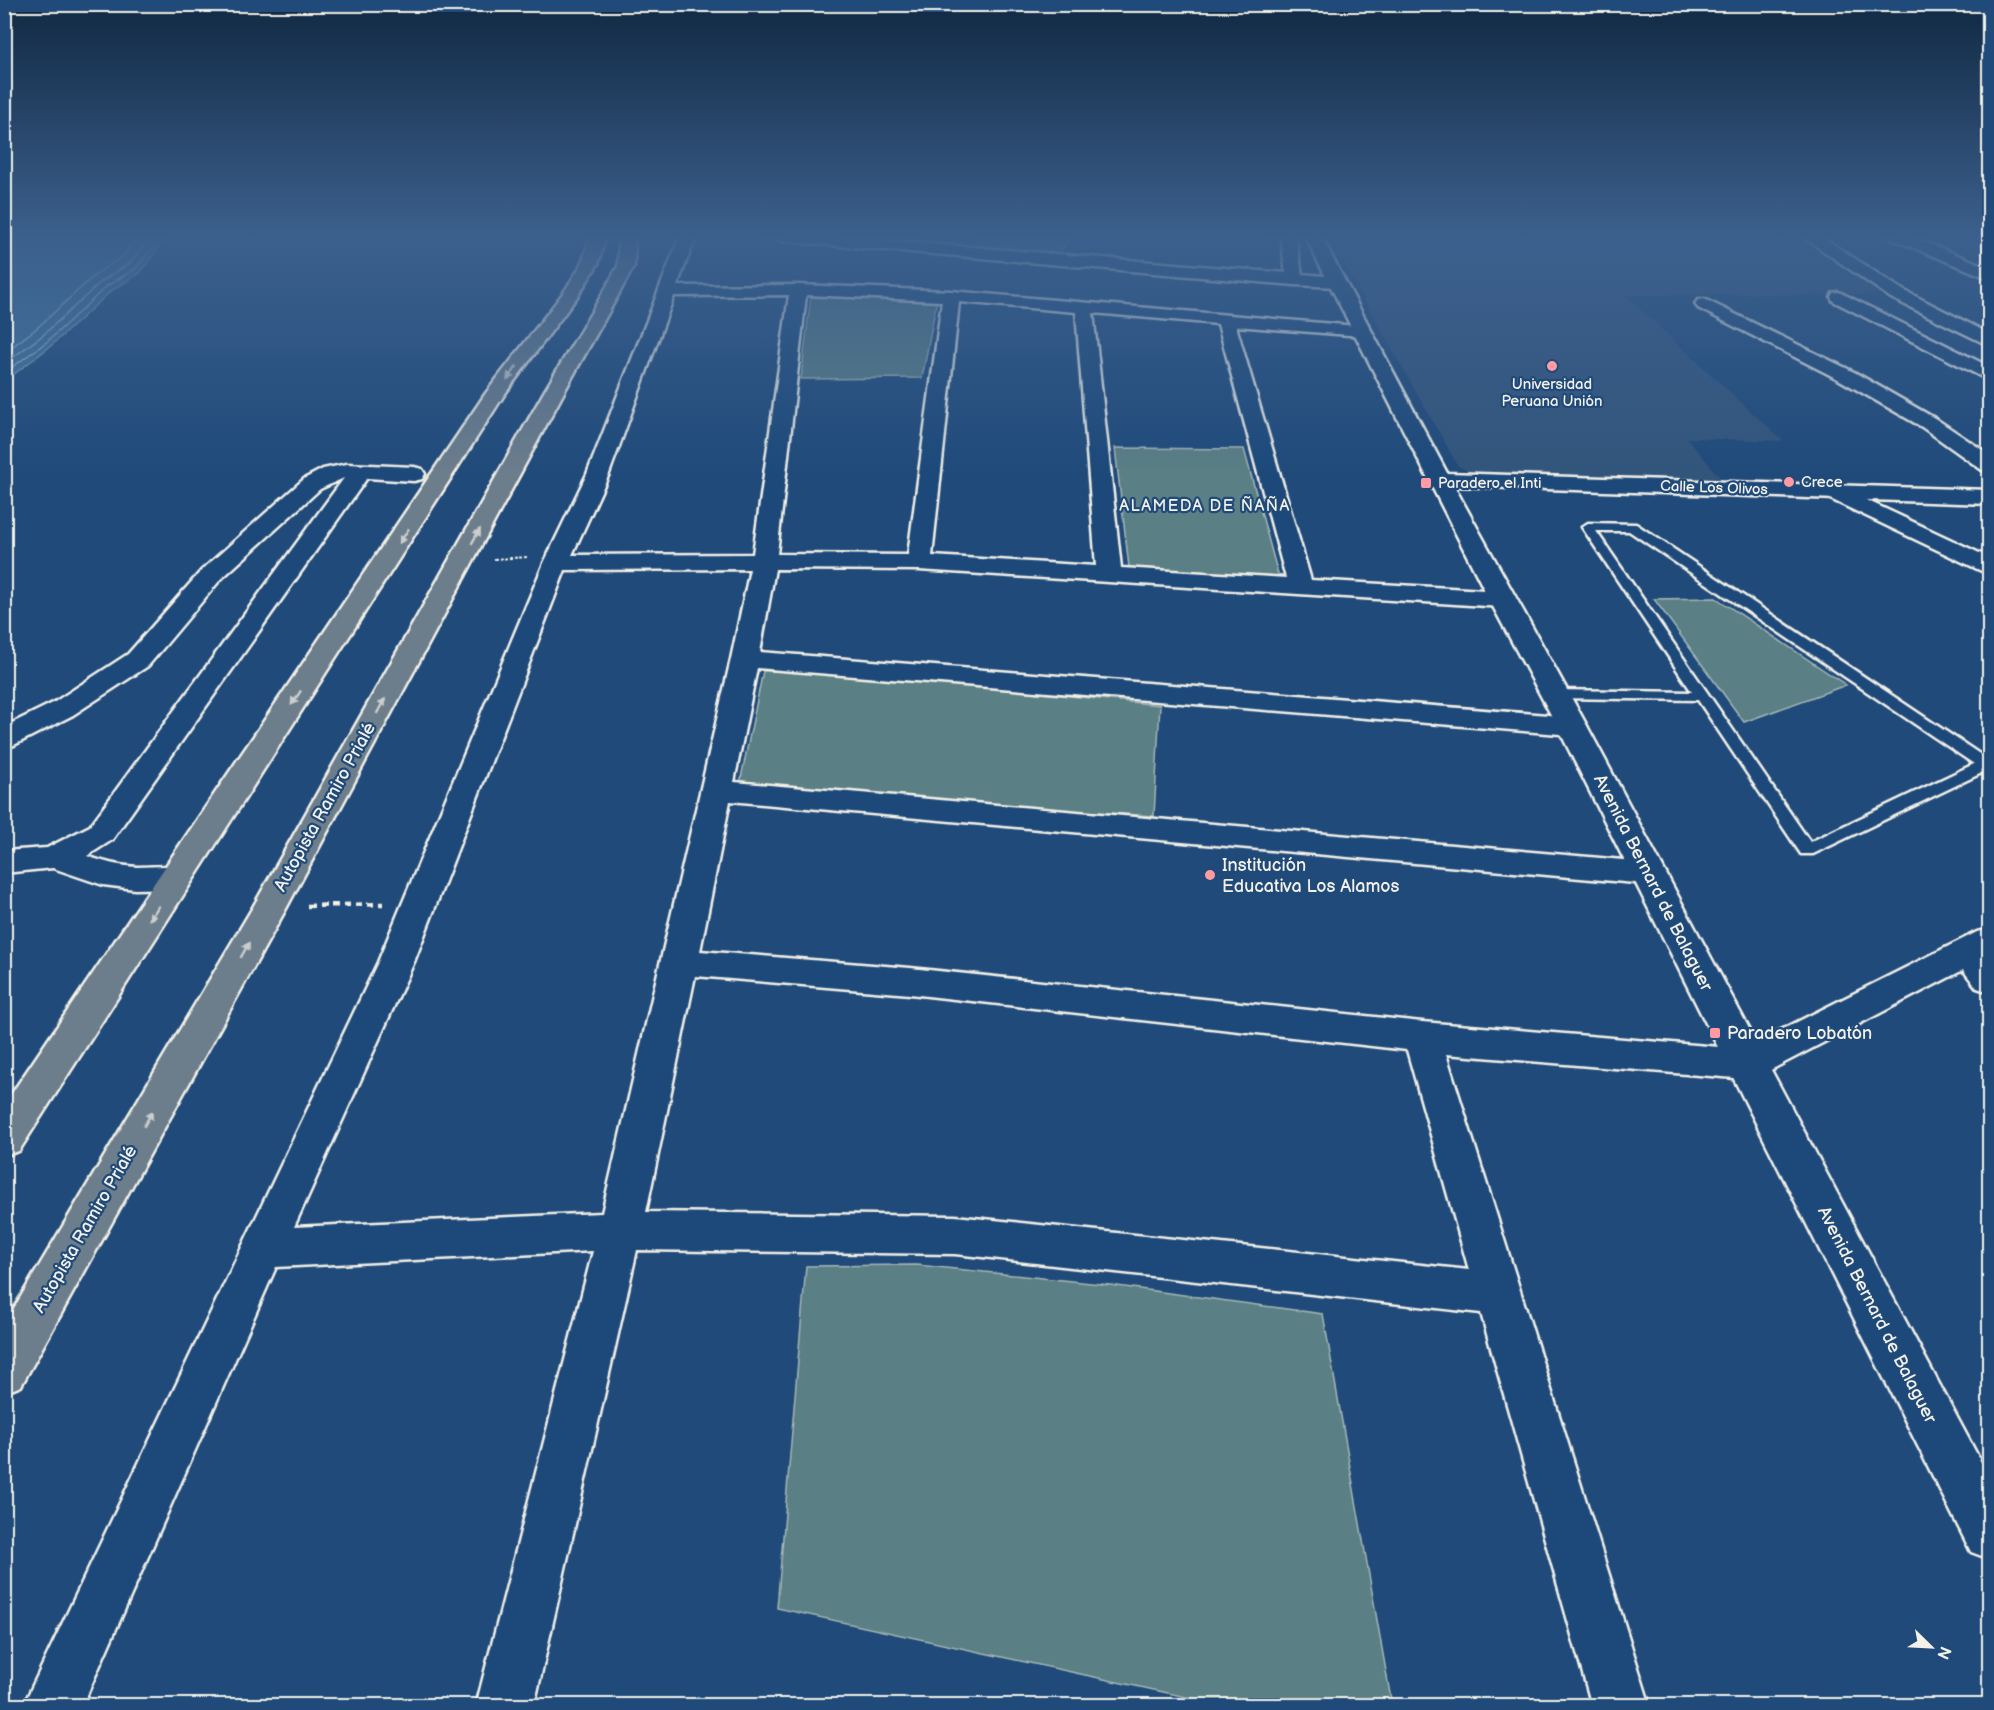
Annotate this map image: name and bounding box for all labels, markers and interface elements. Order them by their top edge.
marker: Universidad Peruana Unión [1545,359,1559,373]
one-way arrow [505,365,518,381]
place label: Universidad Peruana Unión [1502,375,1602,411]
place label: Crece [1801,473,1843,492]
place label: Paradero el Inti [1438,474,1542,493]
marker: Crece [1782,475,1796,489]
marker: Paradero el Inti [1419,476,1433,490]
street label: Calle Los Olivos [1660,477,1769,499]
district label: ALAMEDA DE ÑAÑA [1119,496,1291,516]
one-way arrow [398,527,410,543]
one-way arrow [470,528,481,544]
one-way arrow [291,690,302,706]
one-way arrow [376,697,386,714]
street label: Autopista Ramiro Prialé [270,719,380,895]
street label: Avenida Bernard de Balaguer [1589,771,1717,995]
place label: Institución Educativa Los Alamos [1222,855,1400,897]
marker: Institución Educativa Los Alamos [1203,868,1217,882]
one-way arrow [149,905,160,921]
one-way arrow [240,942,251,958]
place label: Paradero Lobatón [1727,1023,1872,1044]
marker: Paradero Lobatón [1708,1026,1722,1040]
one-way arrow [143,1111,154,1127]
street label: Autopista Ramiro Prialé [28,1141,142,1316]
street label: Avenida Bernard de Balaguer [1813,1203,1941,1427]
north arrow [1901,1617,1961,1677]
text: N [1932,1643,1954,1662]

